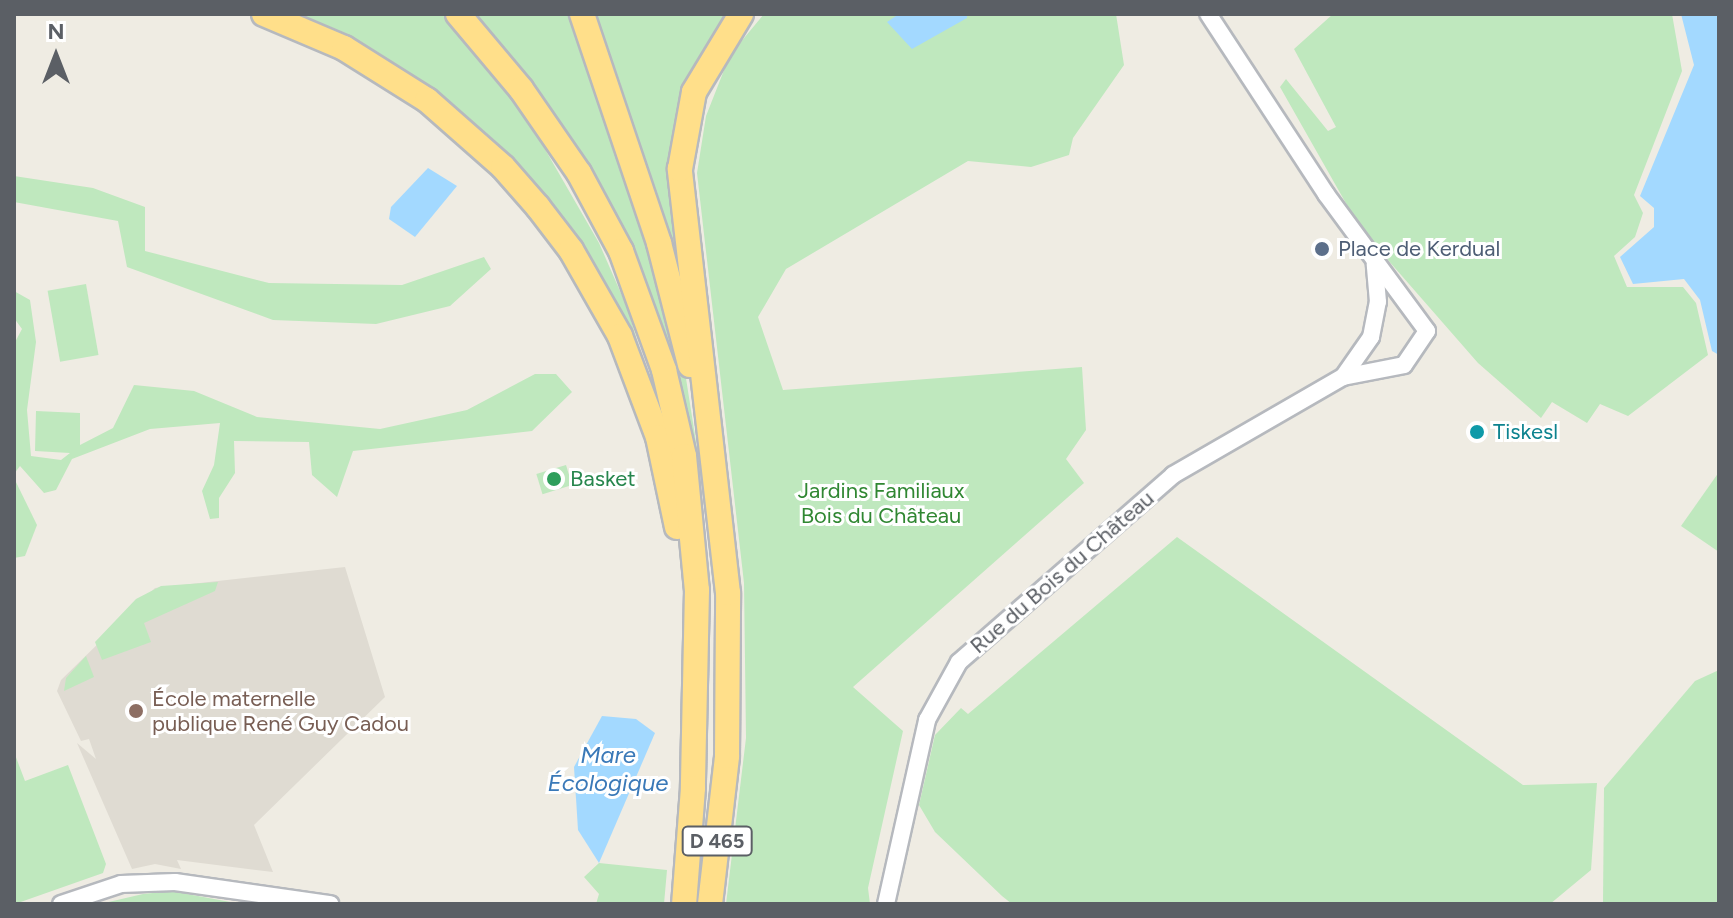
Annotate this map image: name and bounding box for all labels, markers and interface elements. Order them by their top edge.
north arrow [16,16,96,96]
text: N [47,18,65,45]
place label: Place de Kerdual [1338,236,1500,262]
marker: Place de Kerdual [1313,240,1331,258]
place label: Tiskesl [1493,419,1558,445]
marker: Tiskesl [1468,423,1486,441]
place label: Basket [570,466,636,492]
marker: Basket [545,470,563,488]
park label: Jardins Familiaux Bois du Château [798,477,964,528]
street label: Rue du Bois du Château [965,485,1159,659]
place label: École maternelle publique René Guy Cadou [152,685,409,736]
marker: École maternelle publique René Guy Cadou [127,702,145,720]
water label: Mare Écologique [548,741,668,797]
road number: D 465 [681,825,753,857]

